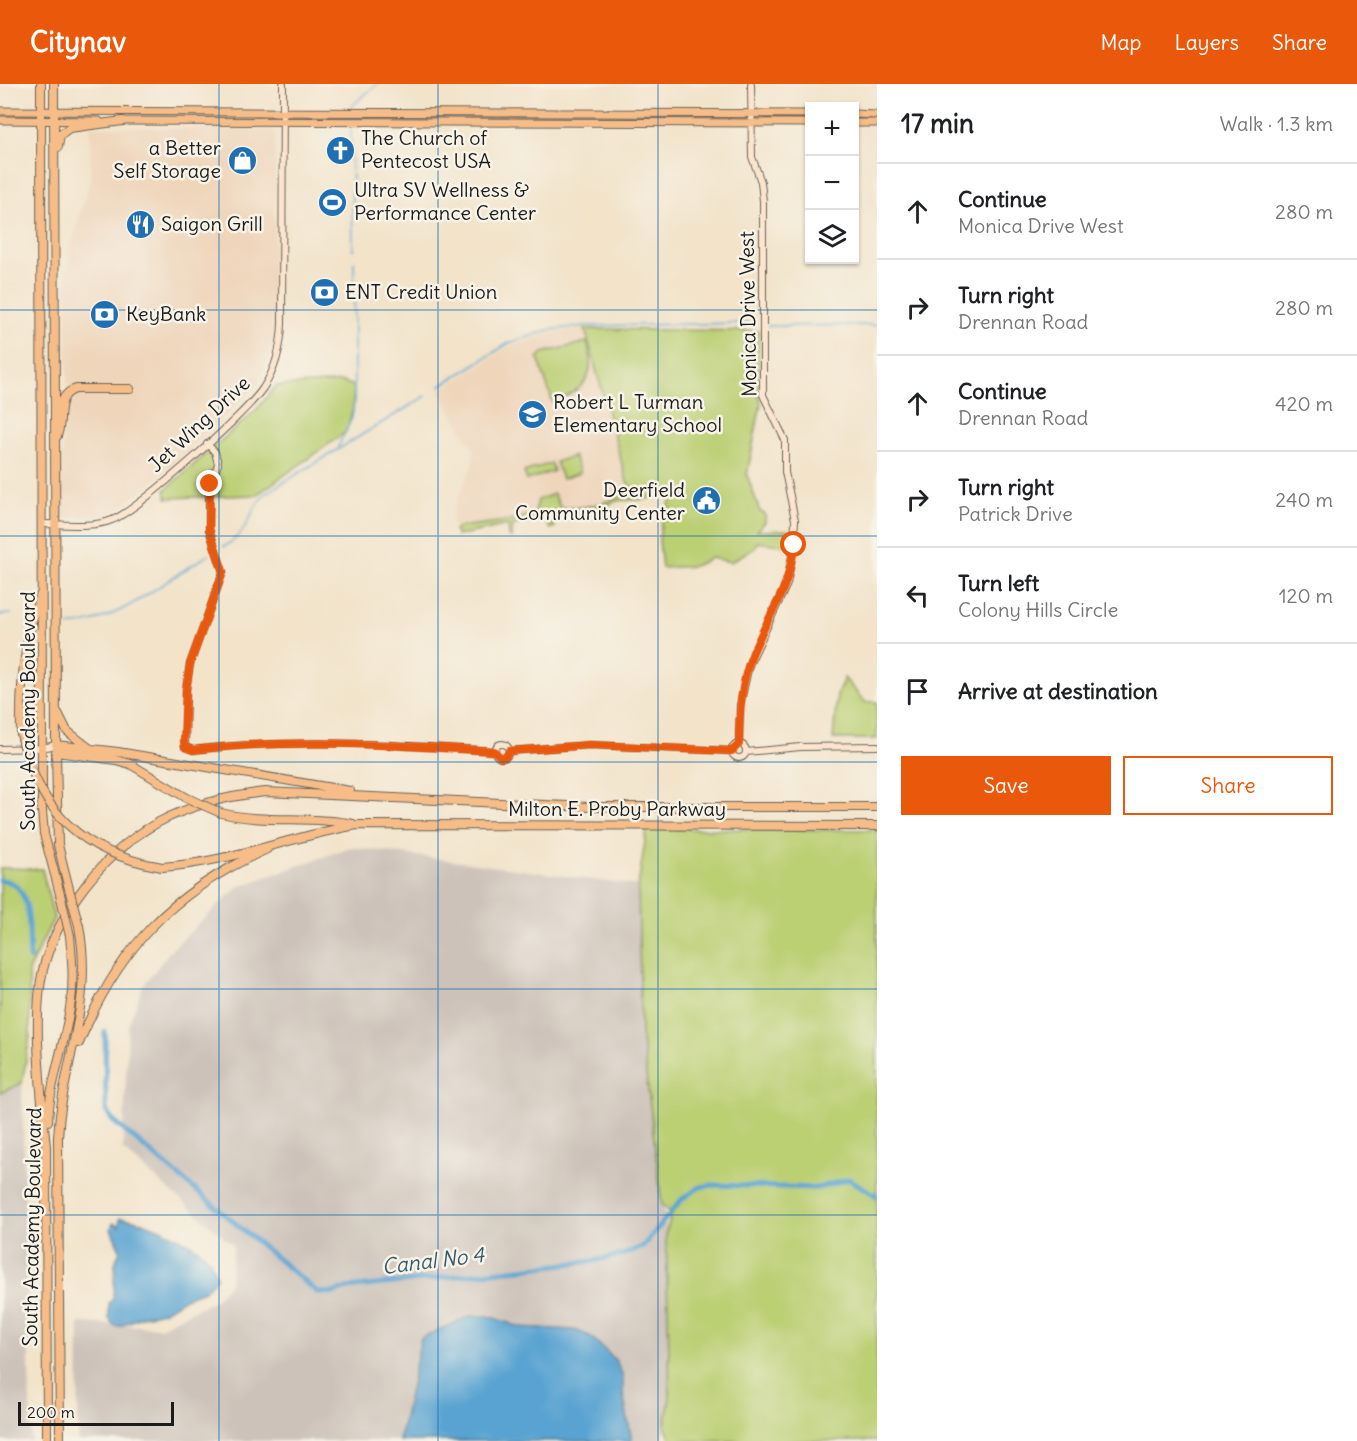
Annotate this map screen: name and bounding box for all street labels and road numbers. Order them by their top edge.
street label: Monica Drive West [734,231,761,397]
street label: Jet Wing Drive [143,370,255,477]
street label: South Academy Boulevard [15,591,40,831]
street label: Milton E. Proby Parkway [508,796,726,821]
street label: South Academy Boulevard [17,1107,46,1347]

